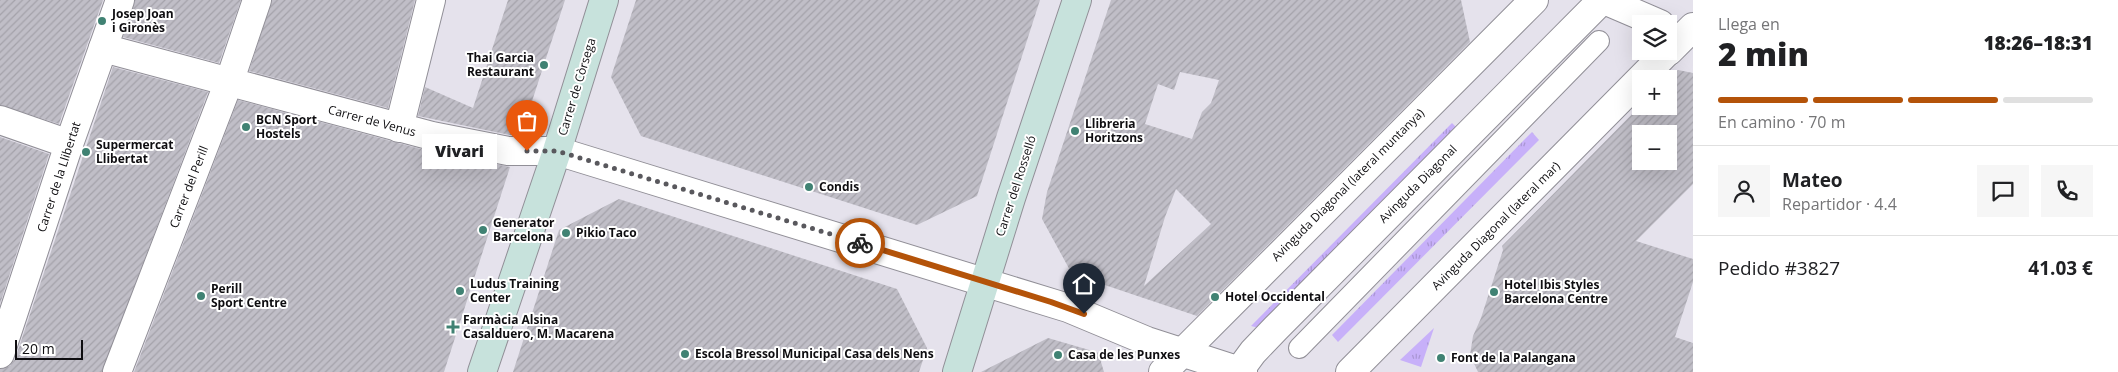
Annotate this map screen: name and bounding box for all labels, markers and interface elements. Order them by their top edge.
place label: Josep Joan i Gironès [111,5,174,36]
text: Llega en [1718,13,1780,35]
marker: Josep Joan i Gironès [96,15,108,27]
map controls [1632,15,1677,170]
button: layers [1632,15,1677,60]
text: 18:26–18:31 [1983,30,2093,56]
text: 2 min [1718,32,1809,75]
street label: Carrer de Còrsega [554,36,599,138]
place label: Thai Garcia Restaurant [467,49,534,80]
marker: Thai Garcia Restaurant [538,59,550,71]
button: + [1632,70,1677,115]
pin [506,100,548,151]
street label: Carrer de Venus [326,101,418,140]
street label: Avinguda Diagonal (lateral muntanya) [1268,104,1428,265]
icon: bag [513,107,541,135]
place label: BCN Sport Hostels [256,111,317,142]
text: En camino · 70 m [1718,111,1845,133]
place label: Llibreria Horitzons [1085,115,1143,146]
street label: Carrer de la Llibertat [33,119,84,234]
marker: BCN Sport Hostels [240,121,252,133]
marker: Llibreria Horitzons [1069,125,1081,137]
button: − [1632,125,1677,170]
street label: Carrer del Rosselló [991,133,1040,238]
callout: Vivari [422,134,497,168]
place label: Supermercat Llibertat [96,136,174,167]
text: Vivari [435,140,484,162]
street label: Avinguda Diagonal [1375,141,1460,226]
street label: Carrer del Perill [165,143,212,230]
marker: Supermercat Llibertat [80,146,92,158]
street label: Avinguda Diagonal (lateral mar) [1428,157,1564,294]
button: person [1718,165,1770,217]
button: chat [1977,165,2029,217]
button: phone [2041,165,2093,217]
text: Mateo [1782,167,1843,193]
place label: Condis [819,178,859,195]
marker: Condis [803,181,815,193]
text: Repartidor · 4.4 [1782,193,1897,215]
place label: Generator Barcelona [493,214,555,245]
courier [835,218,885,268]
marker: Generator Barcelona [477,224,489,236]
place label: Pikio Taco [576,224,637,241]
marker: Pikio Taco [560,227,572,239]
icon: bike [846,229,874,257]
text: Pedido #3827 [1718,255,1840,281]
text: 41.03 € [2028,255,2093,281]
pin [1063,263,1105,314]
icon: home [1070,270,1098,298]
place label: Ludus Training Center [470,275,559,306]
place label: Hotel Ibis Styles Barcelona Centre [1504,276,1608,307]
place label: Perill Sport Centre [211,280,287,311]
marker: Ludus Training Center [454,285,466,297]
marker: Hotel Ibis Styles Barcelona Centre [1488,286,1500,298]
place label: Hotel Occidental [1225,288,1325,305]
marker: Perill Sport Centre [195,290,207,302]
marker: Hotel Occidental [1209,291,1221,303]
place label: Farmàcia Alsina Casalduero, M. Macarena [463,311,614,342]
marker: Farmàcia Alsina Casalduero, M. Macarena [447,321,459,333]
scale bar [15,337,82,360]
text: 20 m [22,339,55,358]
place label: Escola Bressol Municipal Casa dels Nens [695,345,934,362]
place label: Casa de les Punxes [1068,346,1180,363]
marker: Escola Bressol Municipal Casa dels Nens [679,348,691,360]
marker: Casa de les Punxes [1052,349,1064,361]
place label: Font de la Palangana [1451,349,1576,366]
marker: Font de la Palangana [1435,352,1447,364]

